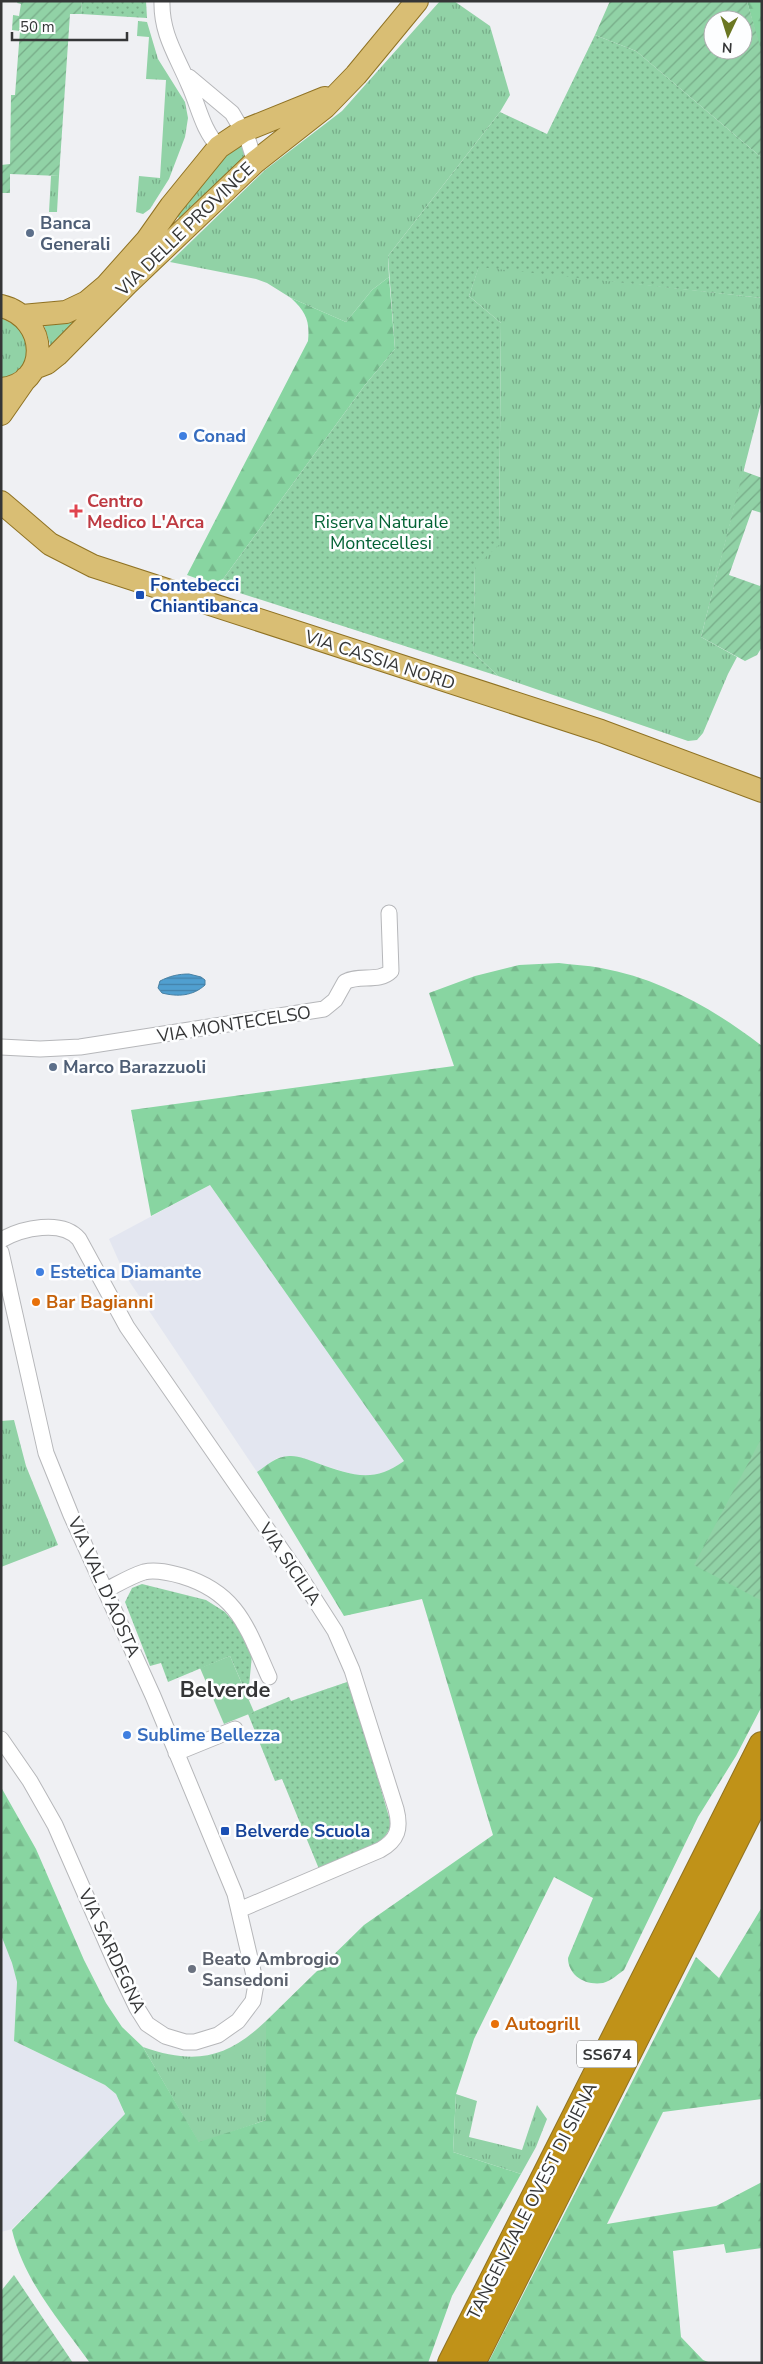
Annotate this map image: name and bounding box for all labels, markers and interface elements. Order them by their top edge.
scale bar [12,10,128,42]
north arrow [703,10,753,60]
text: 50 m [20,17,55,37]
text: N [721,38,733,57]
street label: VIA DELLE PROVINCE [110,157,259,302]
place label: Banca Generali [40,211,110,256]
marker: Banca Generali [24,227,36,239]
place label: Conad [193,424,246,448]
marker: Conad [177,430,189,442]
place label: Centro Medico L'Arca [87,489,204,534]
marker: Centro Medico L'Arca [69,504,83,518]
park label: Riserva Naturale Montecellesi [314,510,448,555]
place label: Fontebecci Chiantibanca [150,573,259,618]
marker: Fontebecci Chiantibanca [134,589,146,601]
street label: VIA CASSIA NORD [301,624,458,696]
street label: VIA MONTECELSO [154,1000,313,1048]
place label: Marco Barazzuoli [63,1055,206,1079]
marker: Marco Barazzuoli [47,1061,59,1073]
place label: Estetica Diamante [50,1260,202,1284]
marker: Estetica Diamante [34,1266,46,1278]
place label: Bar Bagianni [46,1290,153,1314]
marker: Bar Bagianni [30,1296,42,1308]
street label: VIA VAL D'AOSTA [62,1512,146,1661]
street label: VIA SICILIA [253,1517,326,1610]
district label: Belverde [180,1675,270,1705]
place label: Sublime Bellezza [137,1723,280,1747]
marker: Sublime Bellezza [121,1729,133,1741]
place label: Belverde Scuola [235,1819,370,1843]
marker: Belverde Scuola [219,1825,231,1837]
street label: VIA SARDEGNA [72,1884,151,2017]
place label: Beato Ambrogio Sansedoni [202,1947,339,1992]
marker: Beato Ambrogio Sansedoni [186,1963,198,1975]
place label: Autogrill [505,2012,580,2036]
marker: Autogrill [489,2018,501,2030]
road number: SS674 [577,2040,637,2068]
street label: TANGENZIALE OVEST DI SIENA [461,2078,603,2324]

